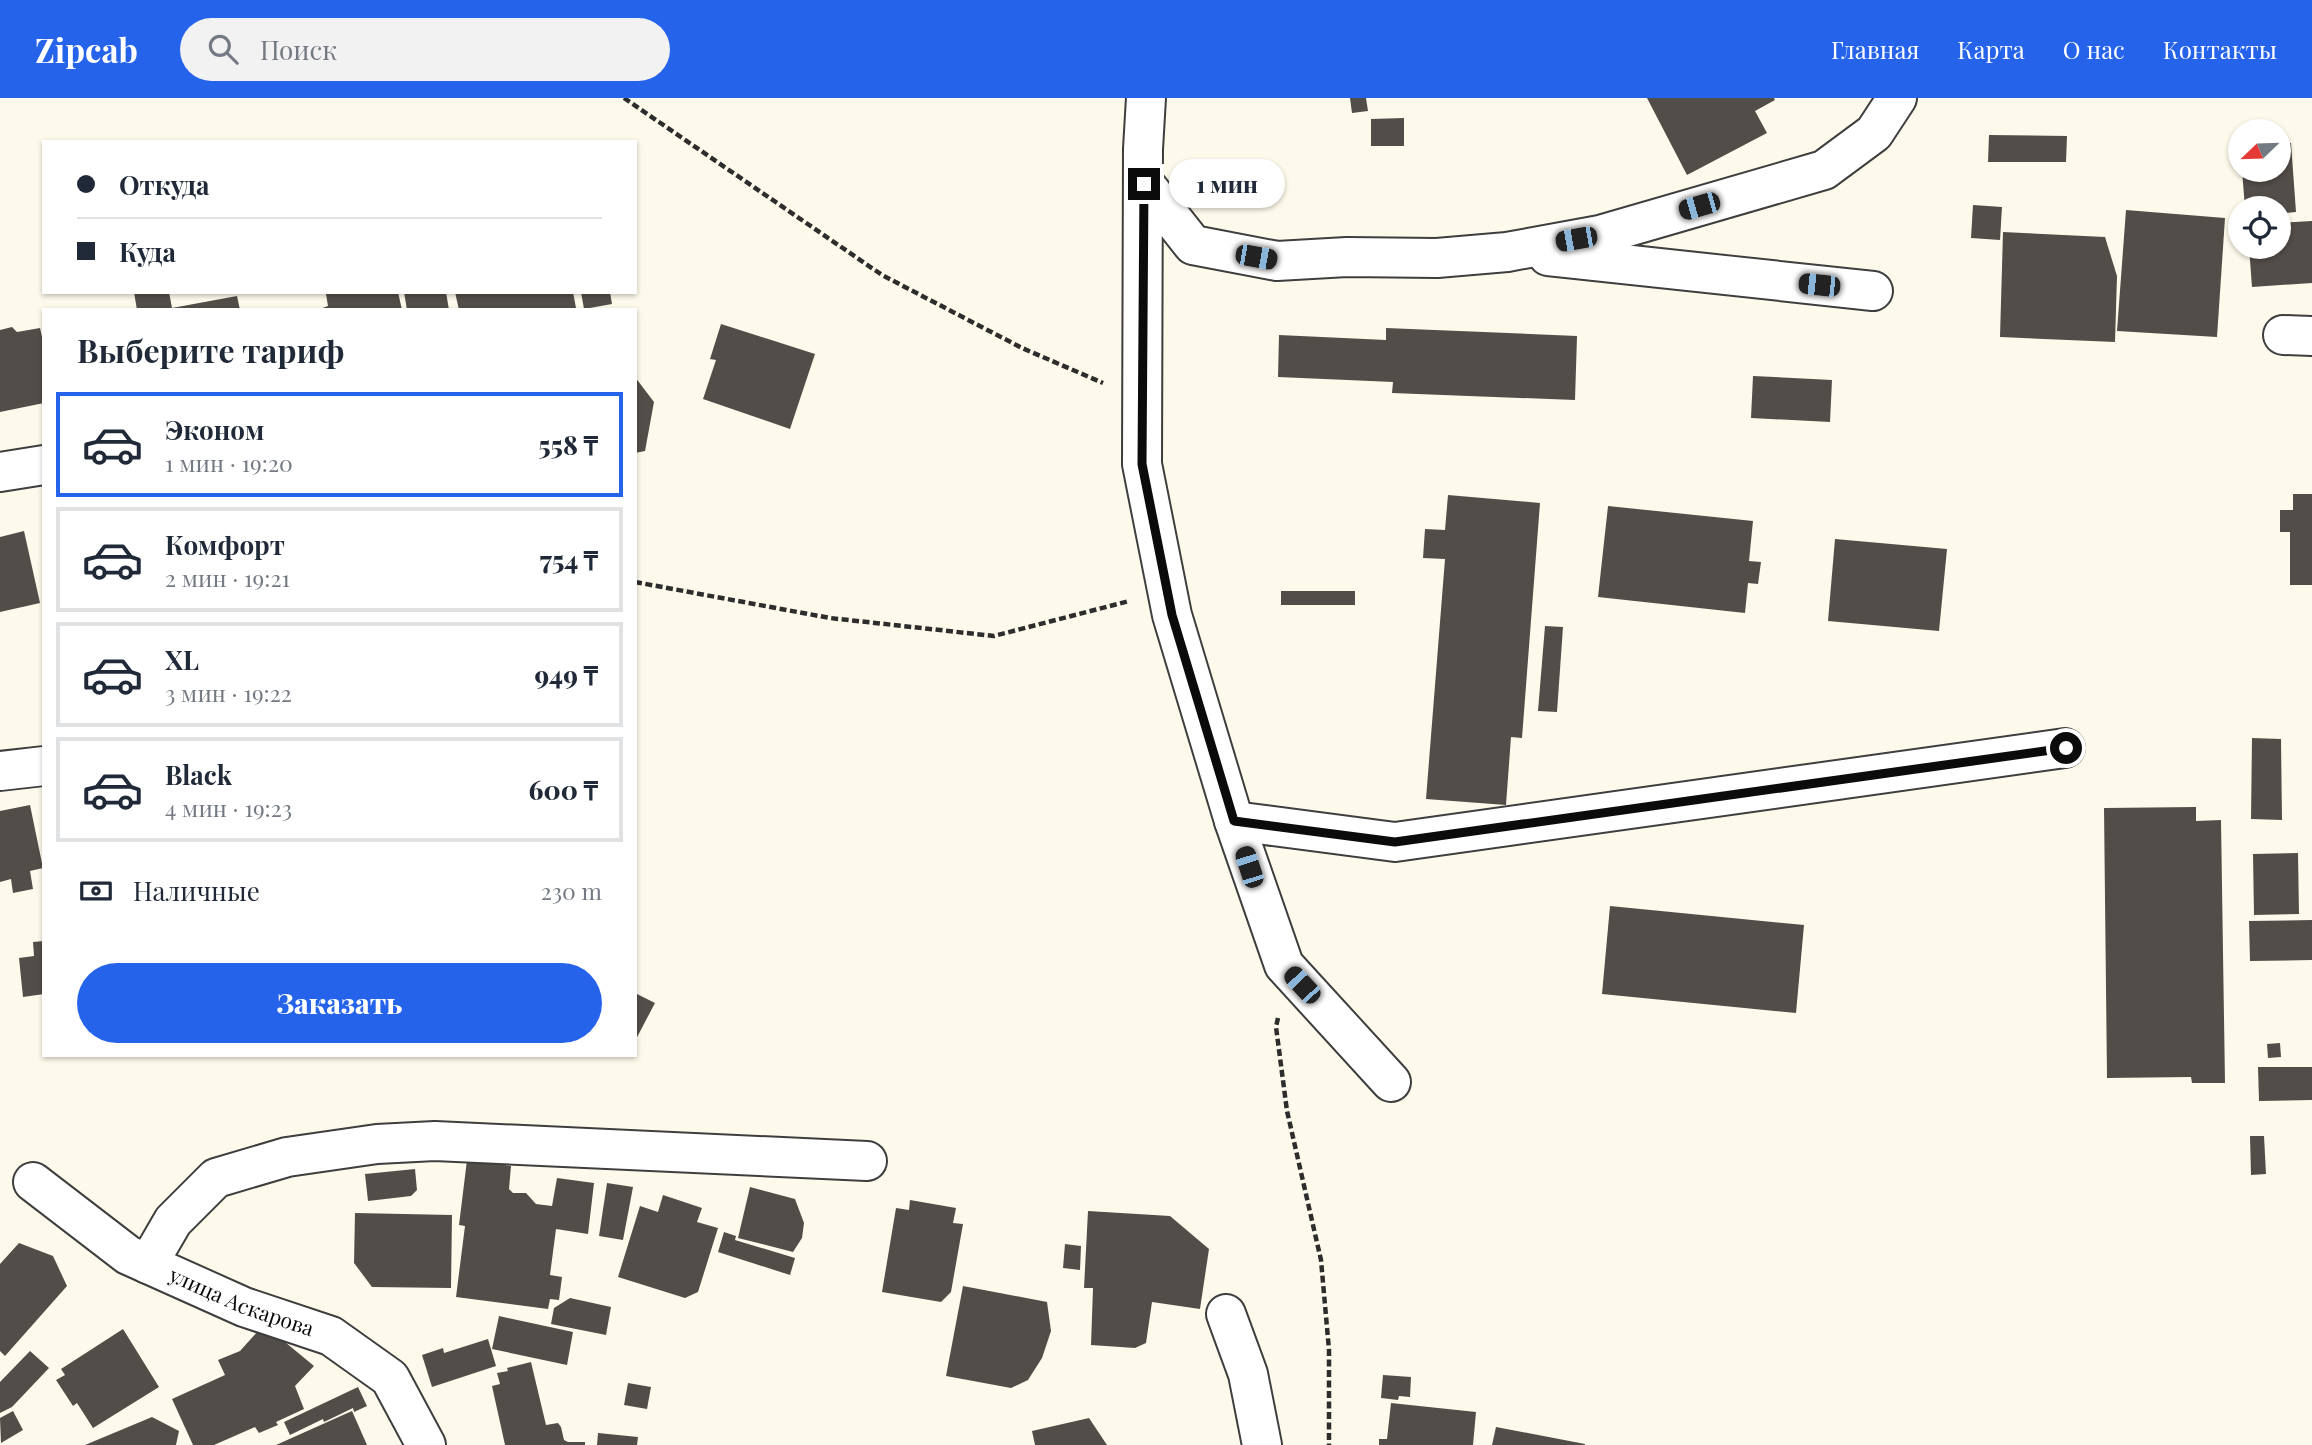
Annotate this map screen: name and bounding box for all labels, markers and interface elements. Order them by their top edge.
search box [180,18,670,81]
text: Zipcab [35,27,138,71]
icon: search [204,30,242,68]
text: Поиск [260,32,337,67]
text: Главная [1831,33,1919,65]
text: Карта [1957,33,2025,65]
text: О нас [2063,33,2125,65]
text: Контакты [2163,33,2277,65]
north arrow [2228,119,2291,182]
map controls [2228,119,2291,259]
callout: 1 мин [1168,160,1284,208]
text: Откуда [119,167,210,202]
route end [1128,168,1160,200]
text: 1 мин [1196,168,1258,199]
car [1676,190,1723,222]
button: locate [2228,196,2291,259]
car [1554,225,1599,253]
text: Куда [119,234,176,269]
car [1234,243,1279,271]
car [1798,272,1841,298]
text: Выберите тариф [77,328,344,371]
text: Эконом [165,412,264,447]
icon: car [81,413,144,476]
text: 558 ₸ [538,427,598,462]
text: 1 мин · 19:20 [165,447,293,478]
text: Комфорт [165,527,285,562]
icon: car [81,528,144,591]
text: 754 ₸ [540,542,598,577]
text: 2 мин · 19:21 [165,562,290,593]
text: XL [165,642,199,677]
icon: car [81,643,144,706]
text: 949 ₸ [534,657,598,692]
text: 3 мин · 19:22 [165,677,292,708]
route start [2050,732,2082,764]
text: Black [165,757,232,792]
icon: car [81,758,144,821]
text: 600 ₸ [529,772,598,807]
text: 4 мин · 19:23 [165,792,292,823]
car [1233,844,1266,890]
icon: cash [77,872,115,910]
text: Наличные [133,873,260,908]
text: 230 m [541,875,602,906]
car [1280,962,1325,1008]
button: Заказать [77,963,602,1043]
street label: улица Аскарова [165,1259,319,1342]

